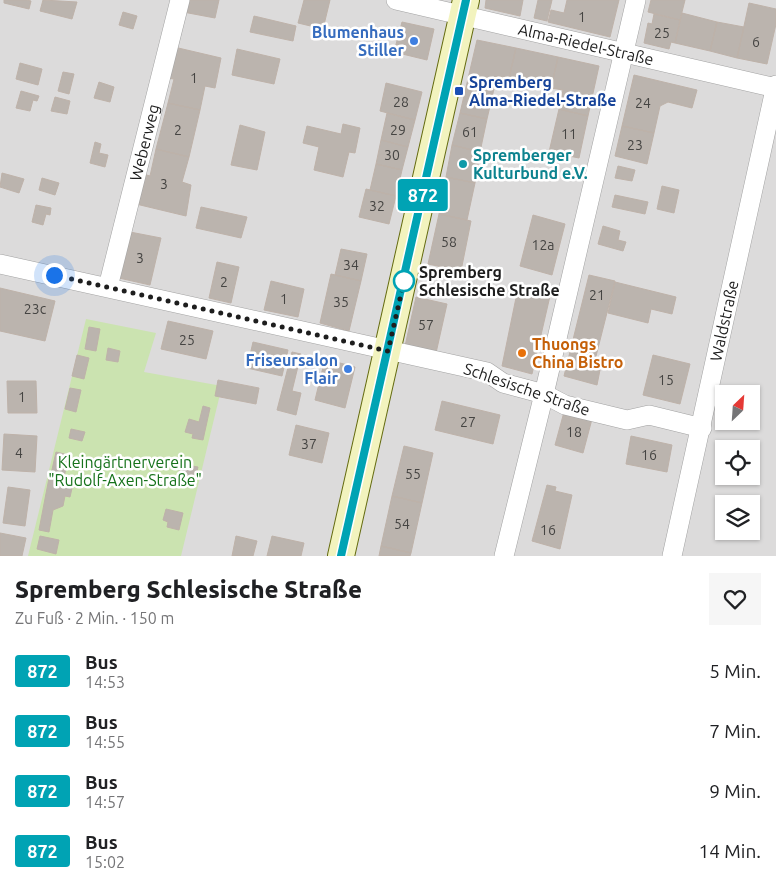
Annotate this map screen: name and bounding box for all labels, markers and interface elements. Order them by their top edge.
house number: 1 [578,9,586,25]
street label: Alma-Riedel-Straße [516,20,655,68]
place label: Blumenhaus Stiller [312,23,404,59]
house number: 25 [654,25,670,41]
house number: 6 [752,34,760,50]
marker: Blumenhaus Stiller [408,35,420,47]
house number: 1 [190,70,198,86]
place label: Spremberg Alma-Riedel-Straße [469,73,617,109]
marker: Spremberg Alma-Riedel-Straße [453,85,465,97]
house number: 28 [393,94,409,110]
house number: 24 [635,95,651,111]
street label: Weberweg [126,102,163,183]
house number: 2 [174,122,182,138]
house number: 29 [390,122,406,138]
house number: 61 [462,124,478,140]
house number: 11 [561,126,577,142]
house number: 23 [627,137,643,153]
place label: Spremberger Kulturbund e.V. [473,146,588,182]
house number: 30 [384,147,400,163]
marker: Spremberger Kulturbund e.V. [457,158,469,170]
house number: 3 [160,176,168,192]
line badge: 872 [394,179,452,211]
text: 872 [408,185,438,205]
house number: 32 [369,198,385,214]
house number: 58 [441,234,457,250]
house number: 12a [532,237,555,253]
house number: 3 [136,250,144,266]
house number: 34 [343,257,359,273]
your location [42,263,67,288]
place label: Spremberg Schlesische Straße [419,263,560,299]
marker: Spremberg Schlesische Straße [393,270,415,292]
house number: 2 [220,274,228,290]
street label: Waldstraße [706,279,742,363]
house number: 21 [589,287,605,303]
house number: 1 [280,291,288,307]
house number: 35 [333,294,349,310]
house number: 23c [24,301,47,317]
house number: 57 [418,317,434,333]
house number: 25 [179,332,195,348]
place label: Thuongs China Bistro [532,335,623,371]
marker: Thuongs China Bistro [516,347,528,359]
place label: Friseursalon Flair [246,351,338,387]
street label: Schlesische Straße [462,359,592,419]
marker: Friseursalon Flair [342,363,354,375]
house number: 15 [658,372,674,388]
north arrow [715,385,760,430]
map controls [715,385,760,540]
house number: 1 [18,389,26,405]
house number: 27 [460,414,476,430]
house number: 18 [566,424,582,440]
house number: 37 [301,436,317,452]
button: locate [715,440,760,485]
house number: 4 [15,445,23,461]
house number: 16 [641,447,657,463]
park label: Kleingärtnerverein "Rudolf-Axen-Straße" [48,453,202,489]
house number: 55 [405,466,421,482]
button: layers [715,495,760,540]
house number: 54 [394,516,410,532]
house number: 16 [540,522,556,538]
button: heart [709,573,761,625]
text: Spremberg Schlesische Straße [15,576,362,603]
text: Zu Fuß · 2 Min. · 150 m [15,609,174,627]
text: Bus [85,651,118,673]
text: 5 Min. [709,660,761,682]
text: 872 [27,661,58,681]
text: 14:53 [85,673,125,691]
text: Bus [85,711,118,733]
text: 7 Min. [709,720,761,742]
text: 872 [27,721,58,741]
text: 14:55 [85,733,125,751]
text: Bus [85,771,118,793]
text: 9 Min. [709,780,761,802]
text: 872 [27,781,58,801]
text: 14:57 [85,793,125,811]
text: Bus [85,831,118,853]
text: 14 Min. [699,840,761,862]
text: 872 [27,841,58,861]
text: 15:02 [85,853,125,871]

